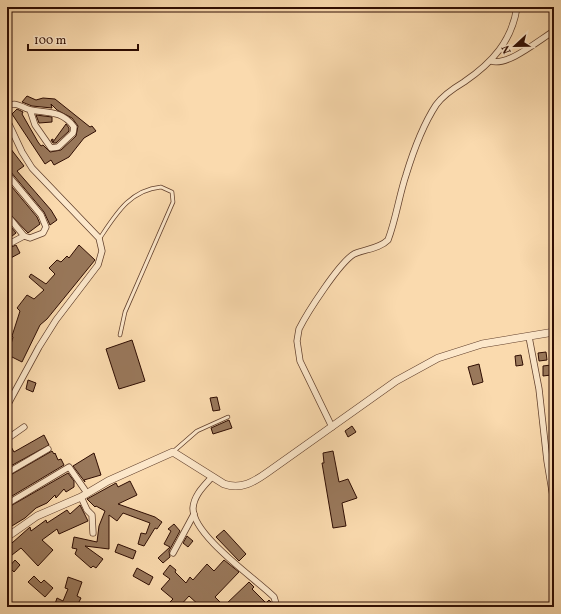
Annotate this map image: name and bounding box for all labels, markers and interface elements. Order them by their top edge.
scale bar [28,26,138,52]
north arrow [495,26,535,66]
text: 100 m [34,33,67,49]
text: N [499,43,516,56]

